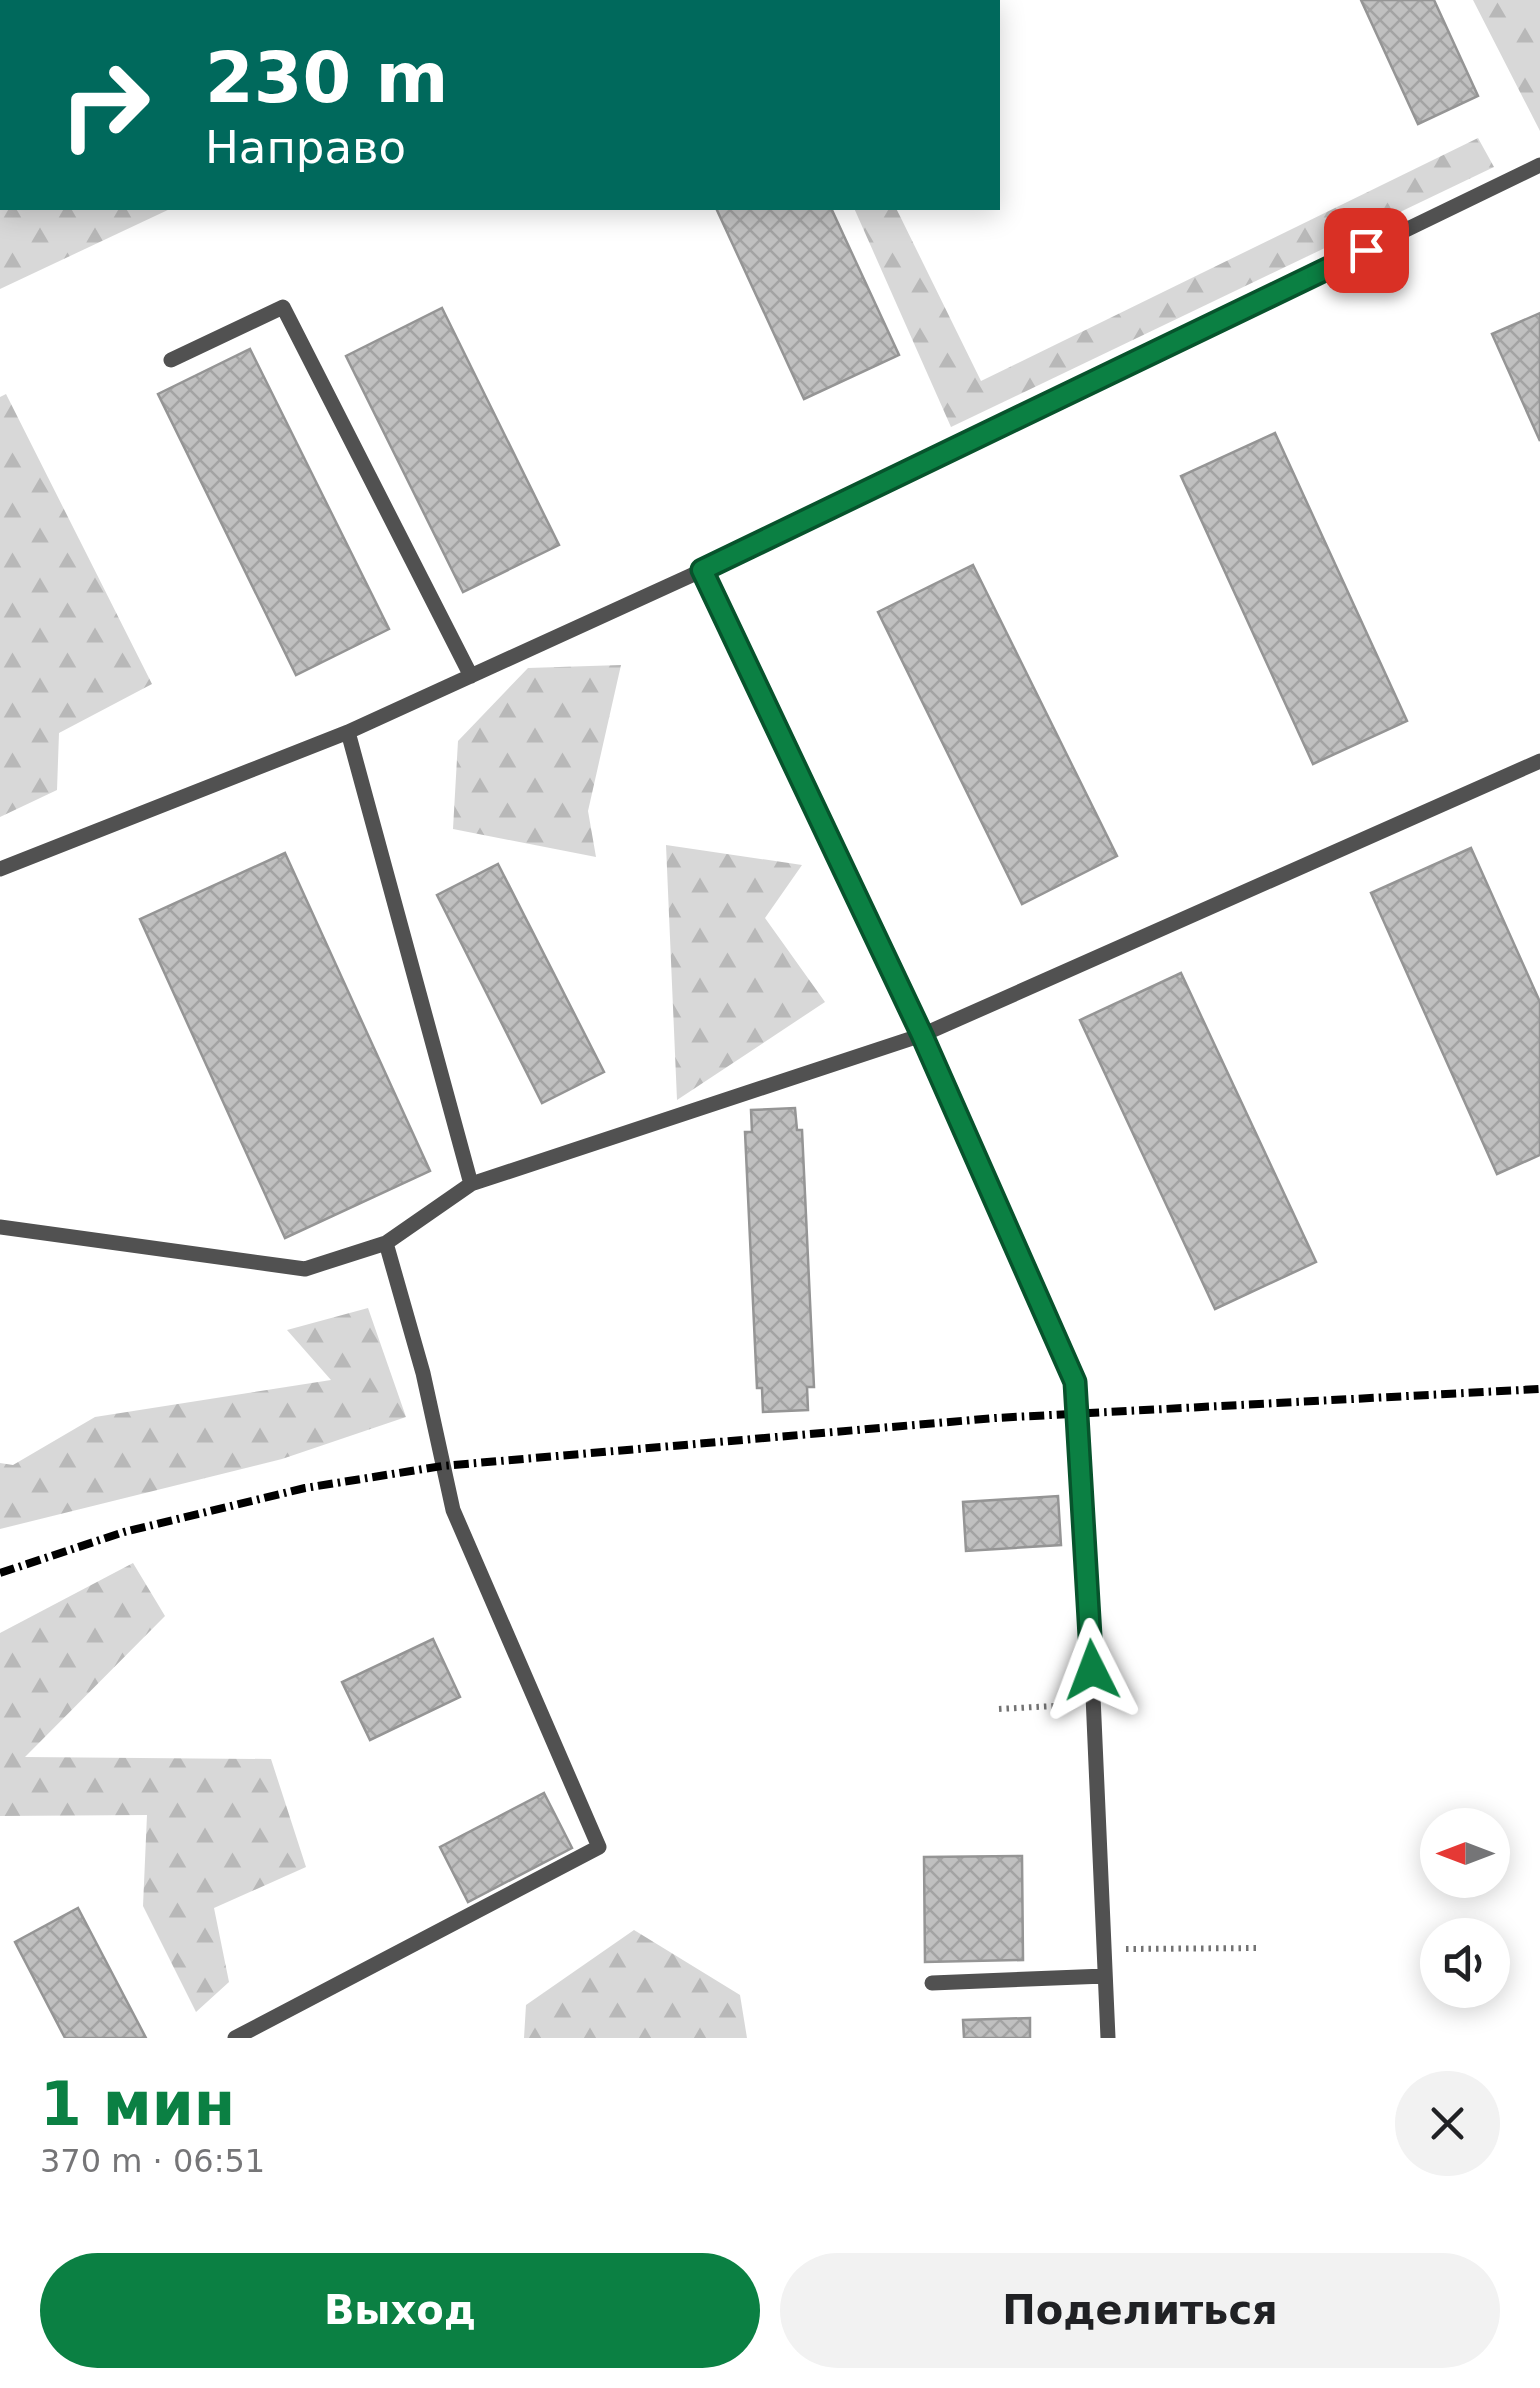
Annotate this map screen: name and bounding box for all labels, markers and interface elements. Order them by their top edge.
text: 230 m [205,37,448,119]
icon: right [40,40,170,170]
text: Направо [205,121,406,174]
pin [1324,208,1409,293]
icon: arrive [1339,223,1394,278]
position arrow [1040,1618,1144,1722]
north arrow [1420,1808,1510,1898]
map controls [1420,1808,1510,2008]
button: sound [1420,1918,1510,2008]
text: 1 мин [40,2069,235,2139]
button: close [1395,2071,1500,2176]
text: 370 m · 06:51 [40,2142,265,2180]
button: Выход [40,2253,760,2368]
button: Поделиться [780,2253,1500,2368]

